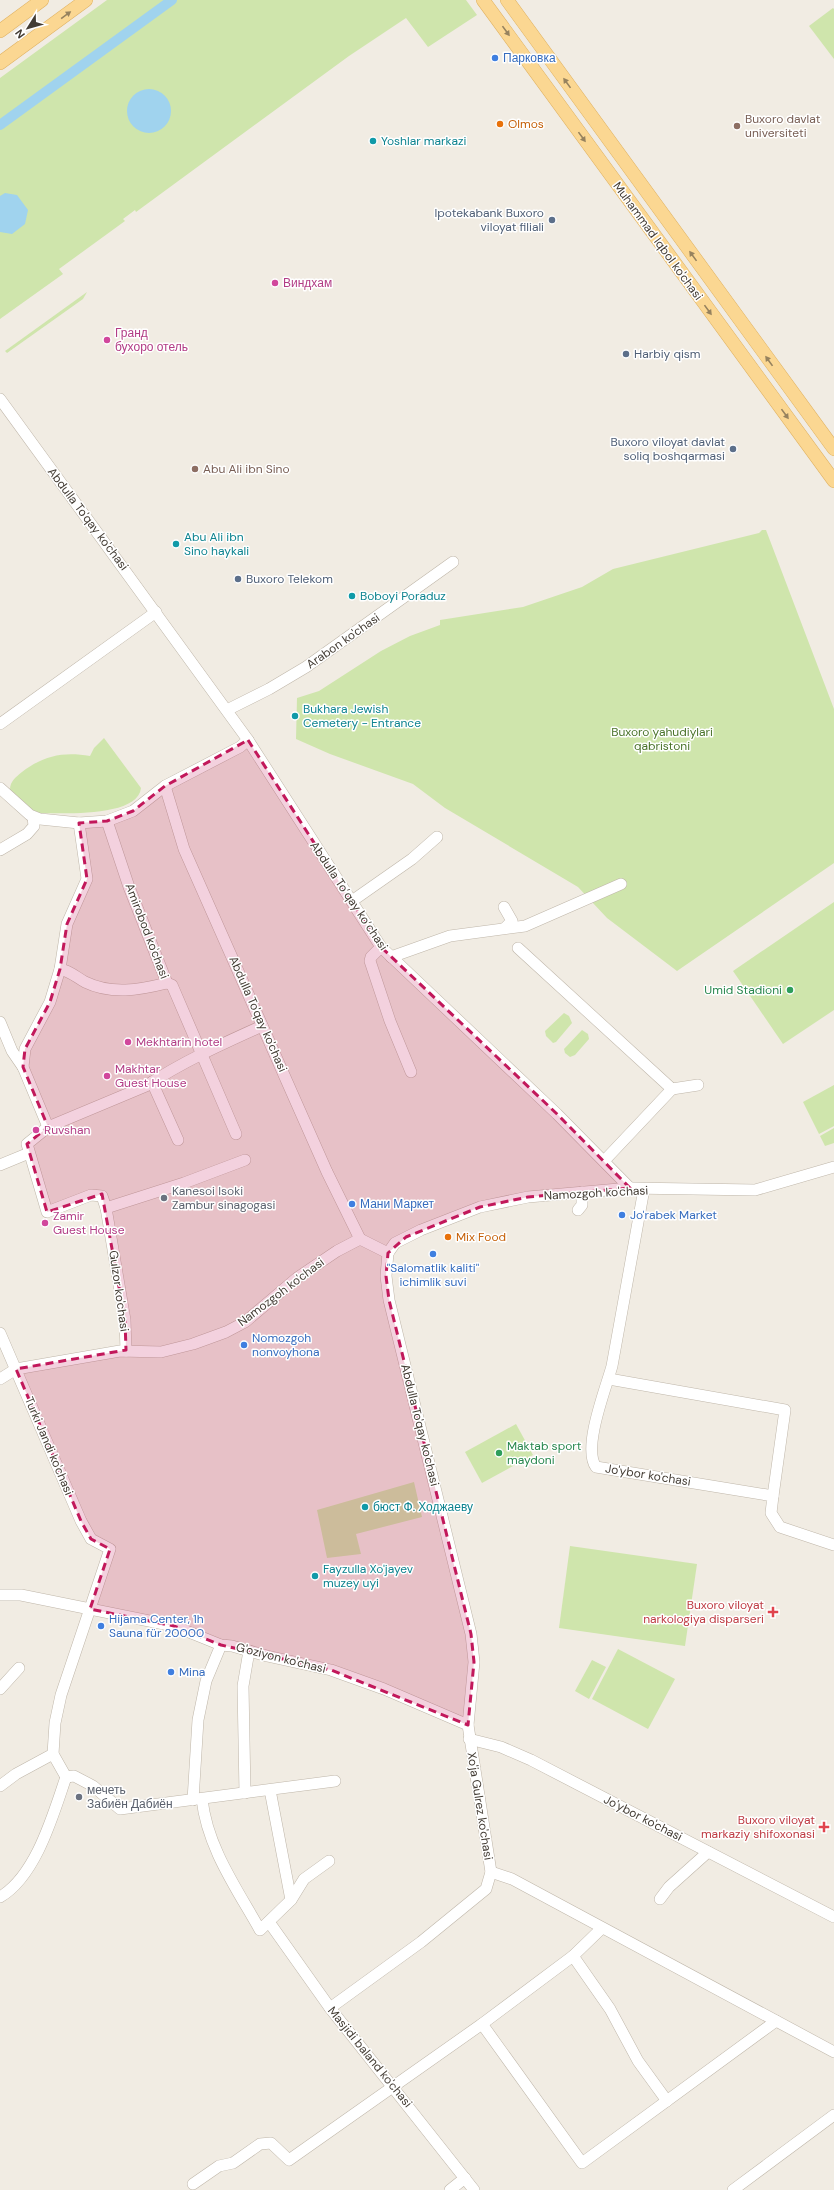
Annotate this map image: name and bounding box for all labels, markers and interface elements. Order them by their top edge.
north arrow [8,8,48,48]
one-way arrow [60,11,71,19]
one-way arrow [502,26,510,37]
text: N [12,27,28,41]
place label: Парковка [503,50,556,66]
marker: Парковка [490,53,500,63]
one-way arrow [563,77,571,88]
place label: Buxoro davlat universiteti [745,111,821,141]
place label: Olmos [508,116,544,132]
marker: Olmos [495,119,505,129]
marker: Buxoro davlat universiteti [732,121,742,131]
one-way arrow [578,131,586,142]
place label: Yoshlar markazi [381,133,466,149]
marker: Yoshlar markazi [368,136,378,146]
street label: Muhammad Iqbol ko'chasi [610,179,706,303]
place label: Ipotekabank Buxoro viloyat filiali [434,205,544,235]
marker: Ipotekabank Buxoro viloyat filiali [547,215,557,225]
one-way arrow [689,250,697,261]
place label: Виндхам [283,275,332,291]
marker: Виндхам [270,278,280,288]
one-way arrow [704,304,712,315]
place label: Гранд бухоро отель [115,325,188,355]
marker: Гранд бухоро отель [102,335,112,345]
place label: Harbiy qism [634,346,701,362]
marker: Harbiy qism [621,349,631,359]
one-way arrow [765,355,774,366]
one-way arrow [781,409,789,420]
place label: Buxoro viloyat davlat soliq boshqarmasi [611,434,725,464]
marker: Buxoro viloyat davlat soliq boshqarmasi [728,444,738,454]
place label: Abu Ali ibn Sino [203,461,290,477]
street label: Abdulla To'qay ko'chasi [44,464,132,574]
marker: Abu Ali ibn Sino [190,464,200,474]
place label: Abu Ali ibn Sino haykali [184,529,249,559]
marker: Abu Ali ibn Sino haykali [171,539,181,549]
place label: Buxoro Telekom [246,571,333,587]
marker: Buxoro Telekom [233,574,243,584]
place label: Boboyi Poraduz [360,588,446,604]
marker: Boboyi Poraduz [347,591,357,601]
street label: Arabon ko'chasi [303,610,383,672]
place label: Bukhara Jewish Cemetery - Entrance [303,701,421,731]
marker: Bukhara Jewish Cemetery - Entrance [290,711,300,721]
park label: Buxoro yahudiylari qabristoni [611,724,713,754]
street label: Abdulla To’qay ko’chasi [306,838,392,954]
street label: Amirobod ko'chasi [121,881,173,981]
street label: Abdulla To'qay ko'chasi [225,954,291,1075]
place label: Umid Stadioni [704,982,782,998]
marker: Umid Stadioni [785,985,795,995]
place label: Mekhtarin hotel [136,1034,222,1050]
marker: Mekhtarin hotel [123,1037,133,1047]
place label: Makhtar Guest House [115,1061,187,1091]
marker: Makhtar Guest House [102,1071,112,1081]
place label: Ruvshan [44,1122,90,1138]
marker: Ruvshan [31,1125,41,1135]
street label: Namozgoh ko'chasi [543,1182,649,1204]
place label: Kanesoi Isoki Zambur sinagogasi [172,1183,276,1213]
marker: Kanesoi Isoki Zambur sinagogasi [159,1193,169,1203]
place label: Мани Маркет [360,1196,434,1212]
marker: Мани Маркет [347,1199,357,1209]
place label: Jo'rabek Market [630,1207,717,1223]
place label: Zamir Guest House [53,1208,125,1238]
marker: Jo'rabek Market [617,1210,627,1220]
marker: Zamir Guest House [40,1218,50,1228]
place label: Mix Food [456,1229,506,1245]
marker: Mix Food [443,1232,453,1242]
street label: Gulzor ko'chasi [105,1249,133,1333]
marker: "Salomatlik kaliti" ichimlik suvi [428,1249,438,1259]
street label: Namozgoh ko'chasi [234,1254,328,1330]
place label: "Salomatlik kaliti" ichimlik suvi [387,1260,480,1290]
place label: Nomozgoh nonvoyhona [252,1330,320,1360]
marker: Nomozgoh nonvoyhona [239,1340,249,1350]
street label: Abdulla To'qay ko'chasi [397,1362,443,1488]
street label: Turki Jandi ko'chasi [21,1394,77,1498]
place label: Maktab sport maydoni [507,1438,582,1468]
marker: Maktab sport maydoni [494,1448,504,1458]
street label: Jo'ybor ko'chasi [604,1460,692,1490]
place label: бюст Ф. Ходжаеву [373,1499,473,1515]
marker: бюст Ф. Ходжаеву [360,1502,370,1512]
place label: Fayzulla Xo'jayev muzey uyi [323,1561,414,1591]
marker: Fayzulla Xo'jayev muzey uyi [310,1571,320,1581]
place label: Buxoro viloyat narkologiya disparseri [643,1597,764,1627]
marker: Buxoro viloyat narkologiya disparseri [767,1606,779,1618]
place label: Hijama Center, 1h Sauna für 20000 [109,1611,204,1641]
marker: Hijama Center, 1h Sauna für 20000 [96,1621,106,1631]
street label: G'oziyon ko'chasi [234,1639,328,1677]
place label: Mina [179,1664,205,1680]
marker: Mina [166,1667,176,1677]
street label: Xo'ja Gulrez ko'chasi [464,1751,496,1861]
place label: мечеть Забиён Дабиён [87,1782,173,1812]
street label: Jo'ybor ko'chasi [601,1791,685,1845]
marker: мечеть Забиён Дабиён [74,1792,84,1802]
place label: Buxoro viloyat markaziy shifoxonasi [701,1812,815,1842]
marker: Buxoro viloyat markaziy shifoxonasi [818,1821,830,1833]
street label: Masjidi baland ko'chasi [324,2003,416,2111]

